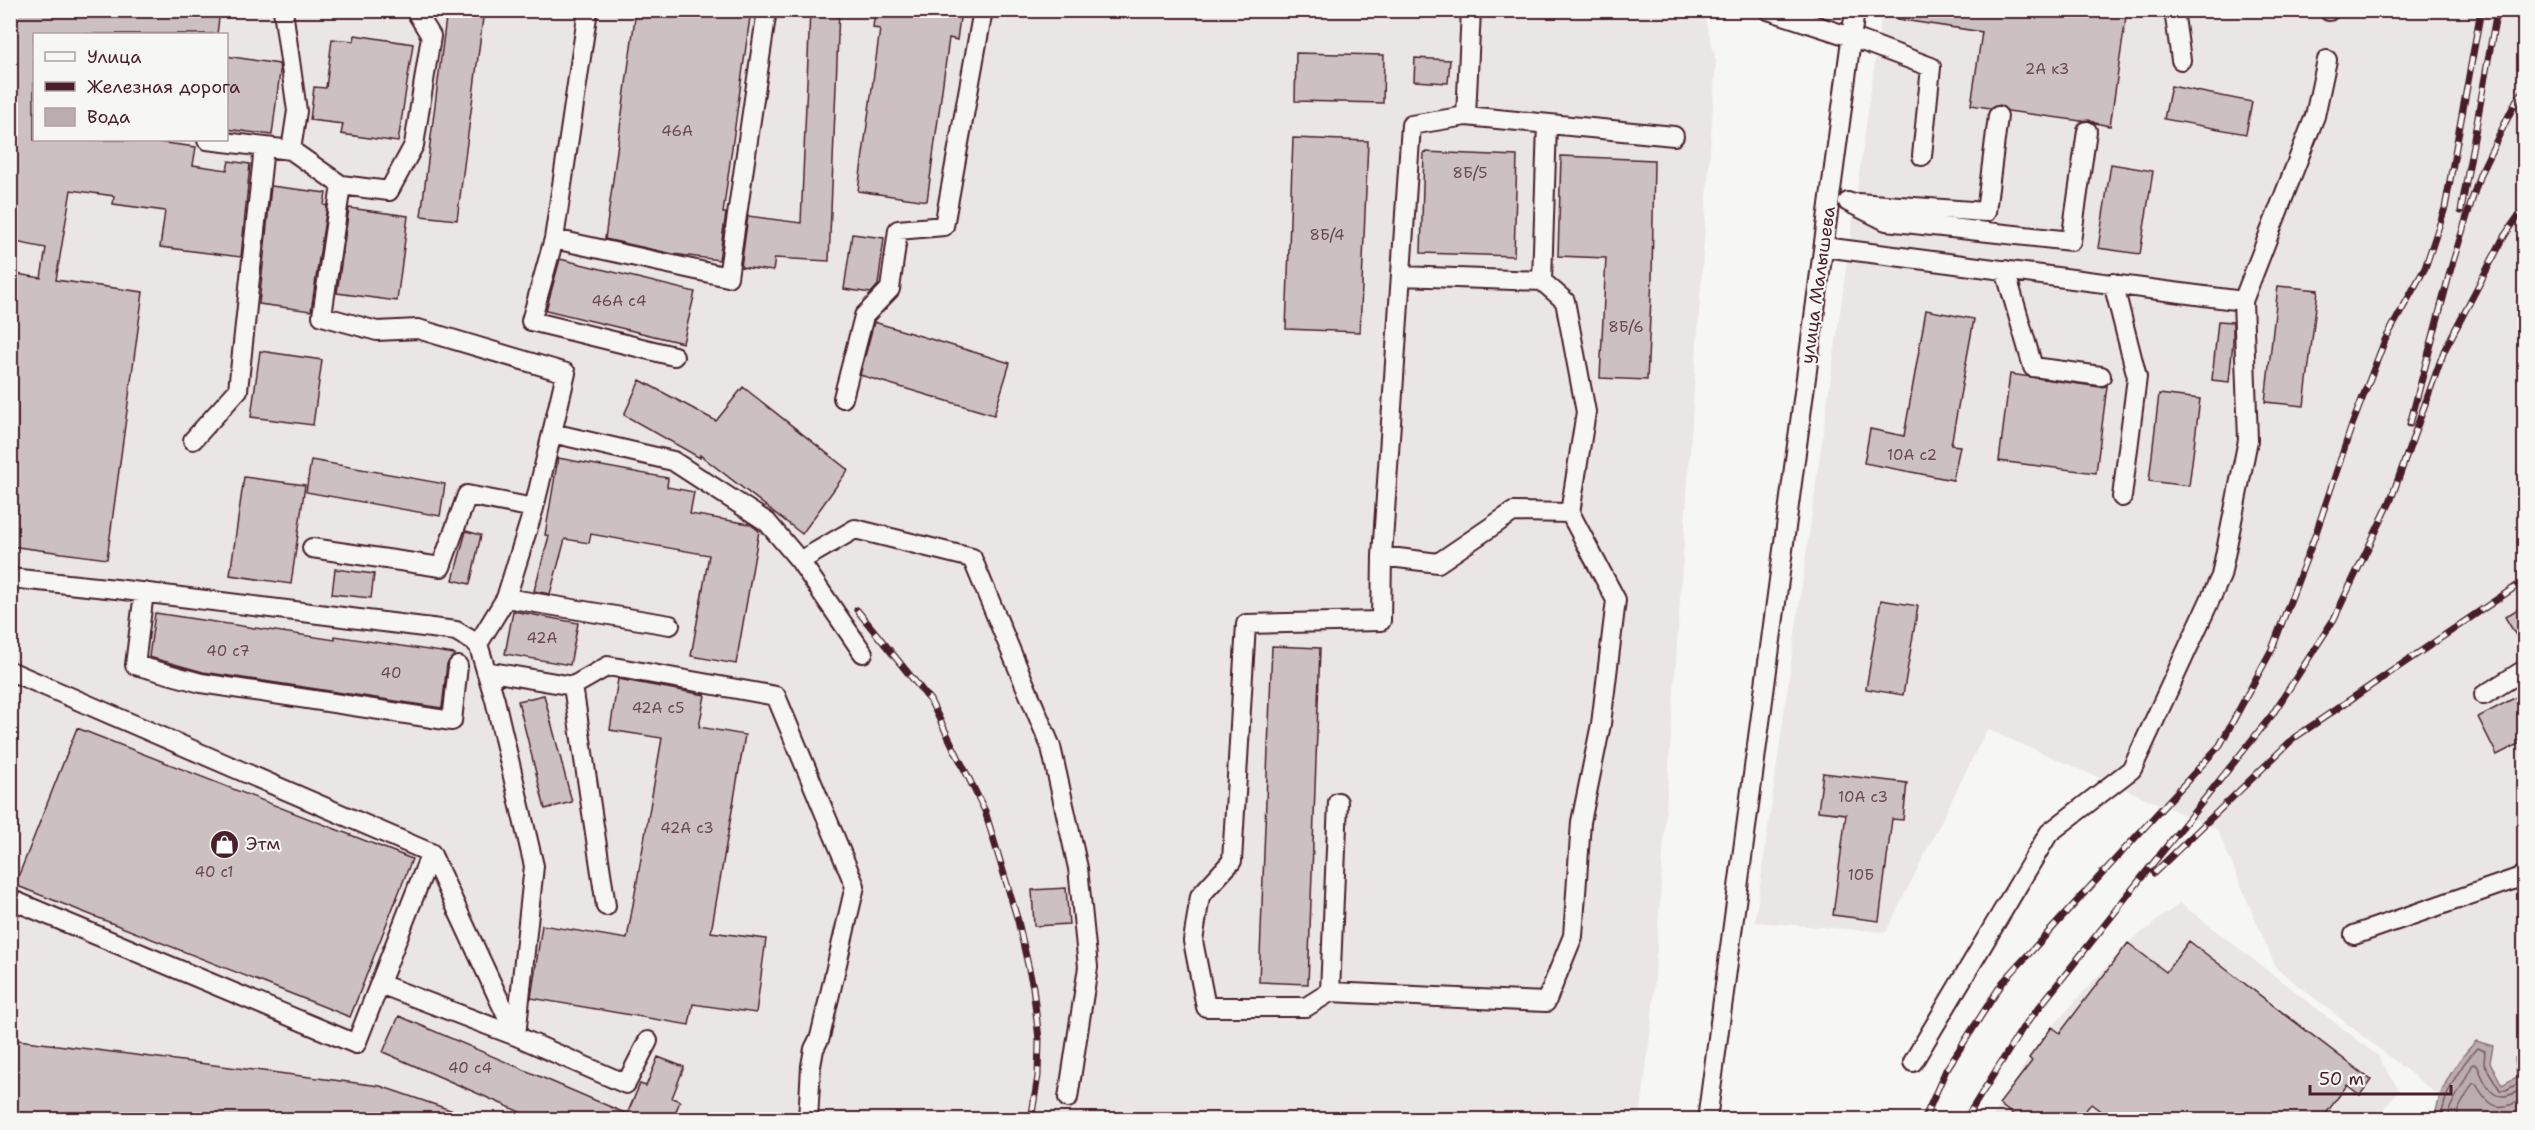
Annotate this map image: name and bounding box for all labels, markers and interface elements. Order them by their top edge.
legend [33,33,228,141]
text: Улица [87,45,141,69]
house number: 2А к3 [2025,59,2069,79]
text: Железная дорога [87,75,240,99]
text: Вода [87,105,130,129]
house number: 46А [661,121,693,141]
house number: 8Б/5 [1453,163,1487,183]
street label: улица Малышева [1795,205,1841,365]
house number: 8Б/4 [1309,225,1345,245]
house number: 46А с4 [592,291,646,311]
house number: 8Б/6 [1608,317,1644,337]
house number: 10А с2 [1887,445,1937,465]
house number: 42А [527,628,558,648]
house number: 40 с7 [206,641,250,661]
house number: 40 [381,663,401,683]
house number: 42А с5 [632,698,684,718]
house number: 10А с3 [1838,787,1888,807]
house number: 42А с3 [660,818,714,838]
shop icon: Этм [209,828,241,860]
place label: Этм [246,832,280,856]
house number: 40 с1 [195,862,233,882]
house number: 10Б [1848,865,1874,885]
house number: 40 с4 [448,1058,492,1078]
scale bar [2310,1058,2451,1096]
text: 50 m [2319,1067,2364,1091]

